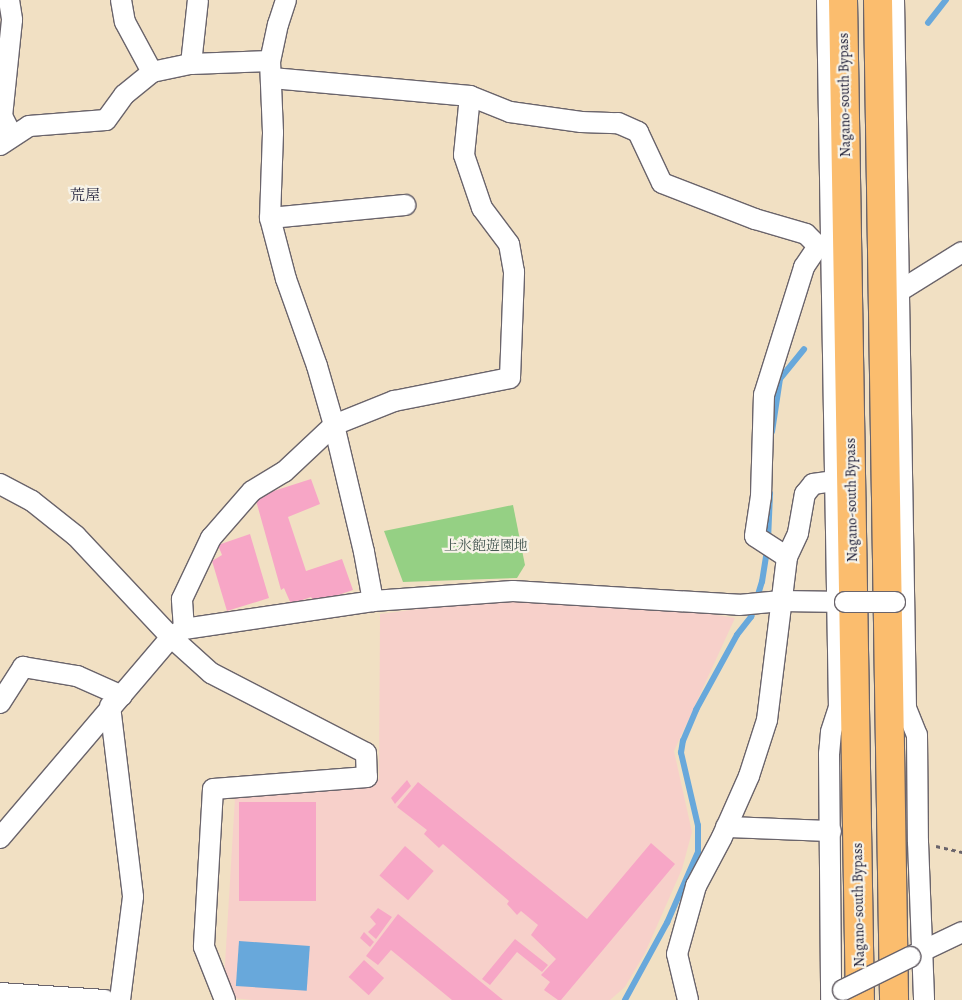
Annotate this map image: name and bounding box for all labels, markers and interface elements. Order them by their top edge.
street label: Nagano-south Bypass [836,33,854,157]
district label: 荒屋 [70,187,100,205]
street label: Nagano-south Bypass [843,438,861,562]
park label: 上氷飽遊園地 [444,538,528,554]
street label: Nagano-south Bypass [850,843,868,967]

